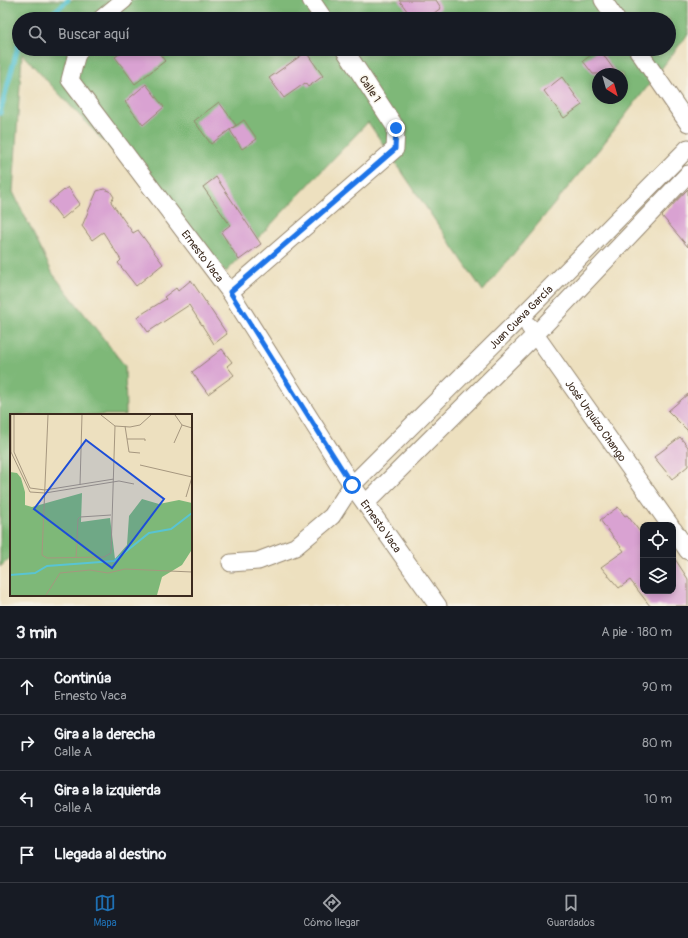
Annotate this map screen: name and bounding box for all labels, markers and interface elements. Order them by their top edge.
search box [12,12,676,56]
icon: search [26,23,48,45]
text: Buscar aquí [58,25,130,44]
north arrow [592,68,628,104]
street label: Calle 1 [356,73,384,105]
route end [387,119,405,137]
street label: Ernesto Vaca [179,227,226,284]
street label: Juan Cueva García [486,282,555,352]
street label: José Urquizo Chango [563,377,629,464]
inset map [10,414,192,596]
route start [343,476,361,494]
street label: Ernesto Vaca [358,497,404,555]
map controls [640,522,676,594]
button: locate [640,522,676,558]
button: layers [640,558,676,594]
text: 3 min [16,622,57,643]
text: A pie · 180 m [601,624,672,640]
text: Continúa [54,669,111,688]
icon: ahead [16,676,38,698]
text: 90 m [642,679,672,695]
text: Ernesto Vaca [54,688,127,704]
text: Gira a la derecha [54,725,155,744]
icon: right [16,732,38,754]
text: 80 m [642,735,672,751]
text: Calle A [54,744,92,760]
text: Gira a la izquierda [54,781,161,800]
icon: left [16,788,38,810]
text: 10 m [644,791,672,807]
text: Calle A [54,800,92,816]
icon: arrive [16,844,38,866]
text: Llegada al destino [54,845,166,864]
tab: Mapa [93,892,117,929]
tab: Cómo llegar [304,892,360,929]
tab: Guardados [546,892,595,929]

